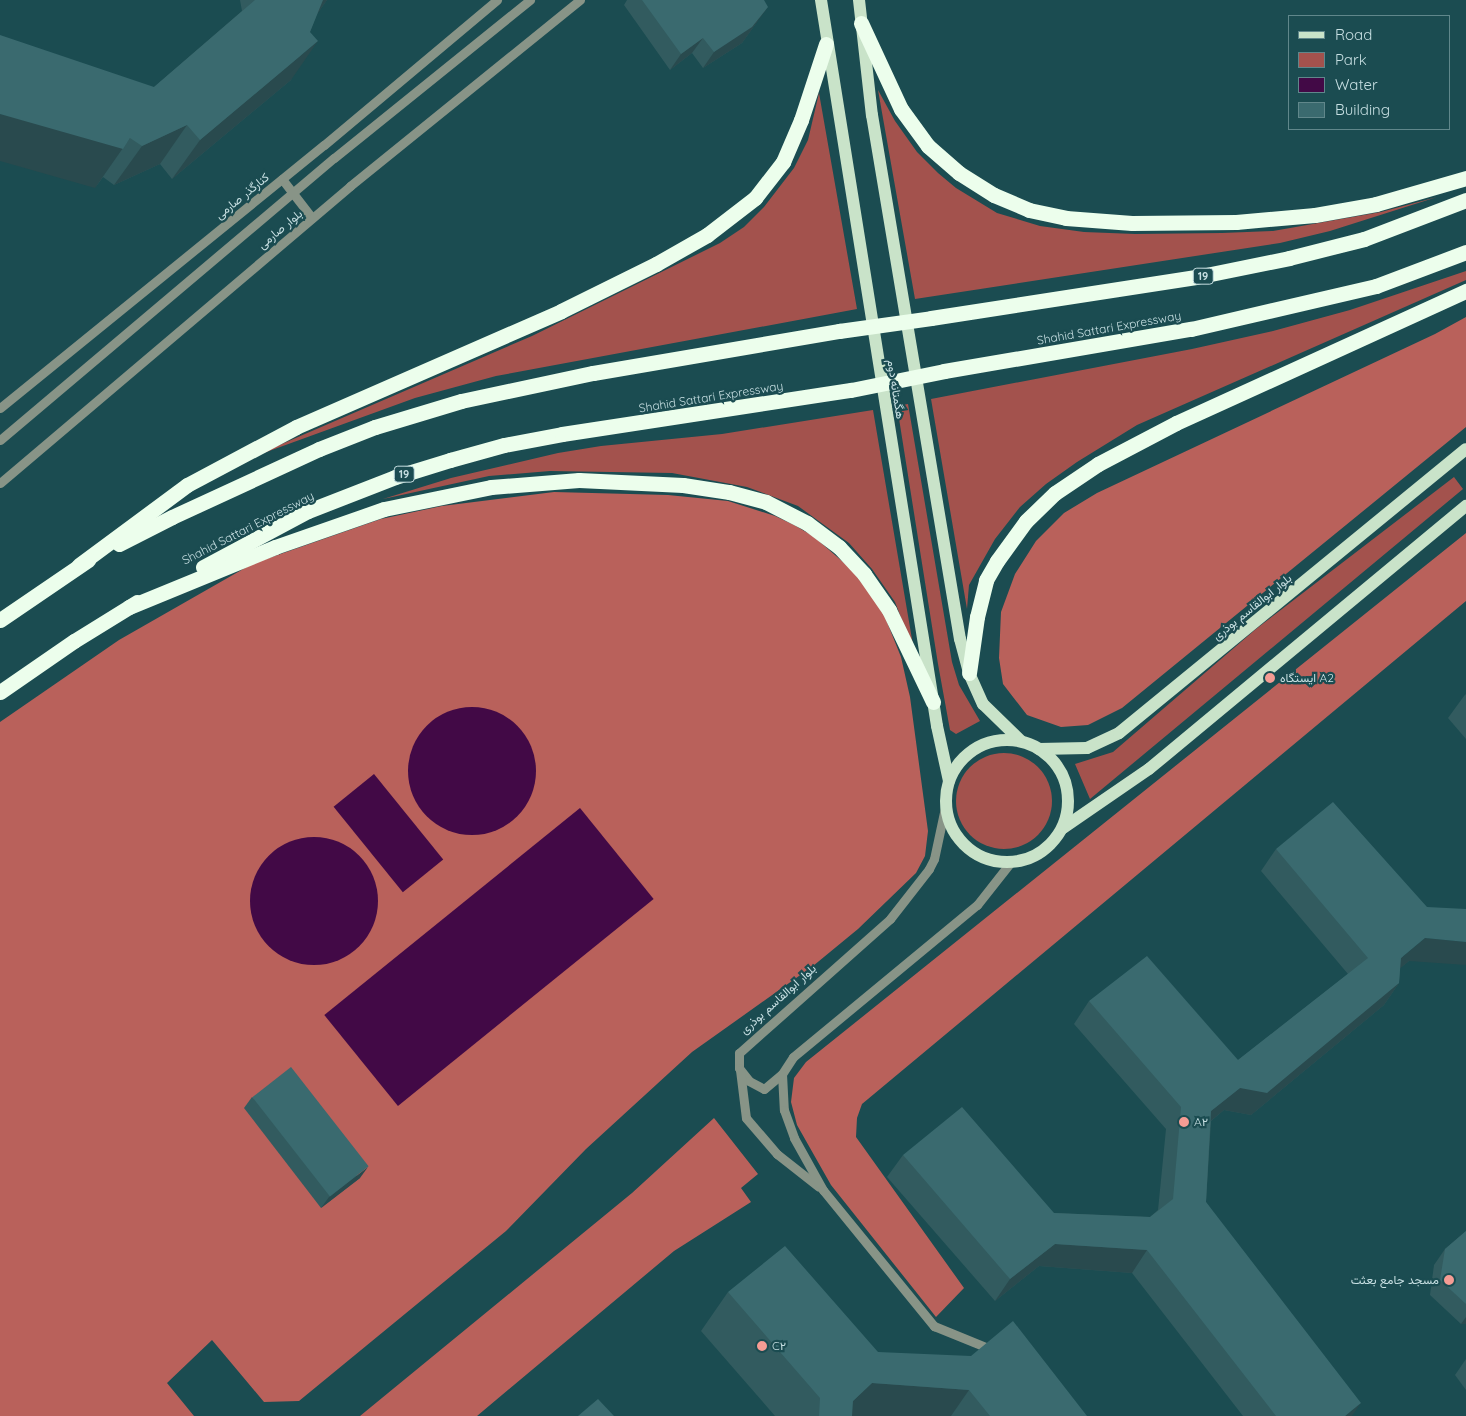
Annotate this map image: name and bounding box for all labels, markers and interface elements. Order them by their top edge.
legend [1288,15,1451,130]
text: Road [1335,25,1372,44]
text: Park [1335,50,1367,69]
text: Water [1335,75,1378,94]
text: Building [1335,100,1390,119]
street label: کنارگذر صارمی [212,170,272,222]
street label: بلوار صارمی [255,206,305,252]
road number: 19 [1192,268,1214,284]
street label: Shahid Sattari Expressway [1036,308,1182,348]
street label: هگمتانه دوم [884,358,908,420]
street label: Shahid Sattari Expressway [638,378,784,416]
road number: 19 [393,466,415,482]
street label: Shahid Sattari Expressway [180,488,316,568]
street label: بلوار ابوالقاسم بوذری [1210,571,1294,643]
place label: ایستگاه A2 [1280,671,1334,685]
marker: ایستگاه A2 [1264,672,1276,684]
street label: بلوار ابوالقاسم بوذری [737,961,819,1037]
place label: A۲ [1194,1115,1208,1129]
marker: A۲ [1178,1116,1190,1128]
place label: مسجد جامع بعثت [1351,1273,1439,1287]
marker: مسجد جامع بعثت [1443,1274,1455,1286]
place label: C۲ [772,1339,786,1353]
marker: C۲ [756,1340,768,1352]

